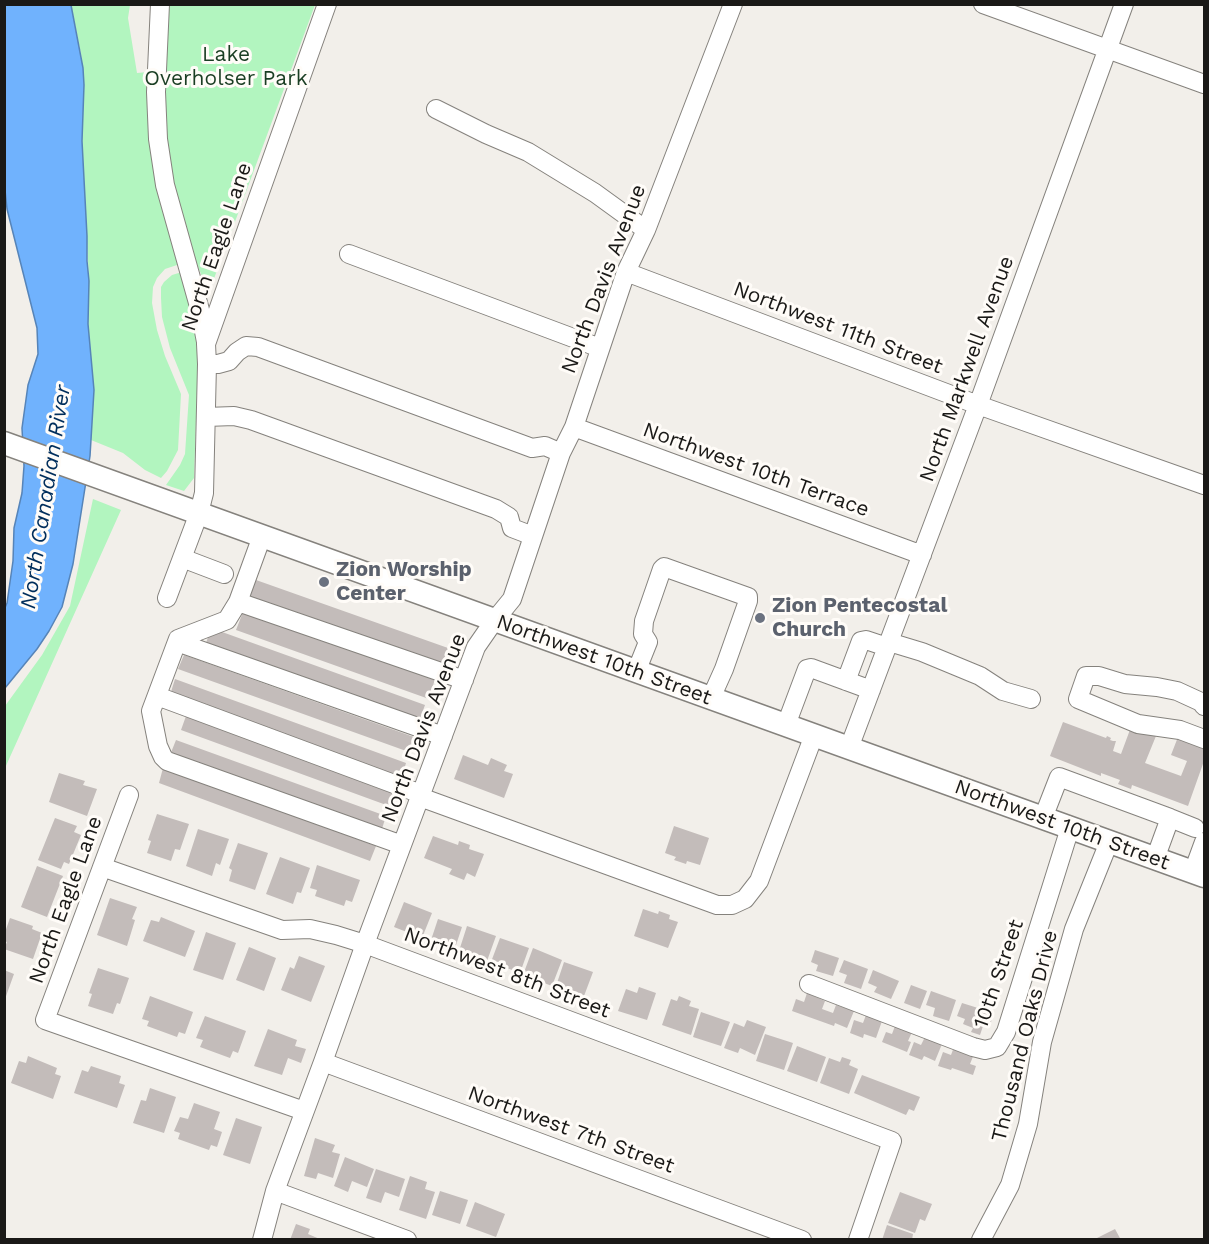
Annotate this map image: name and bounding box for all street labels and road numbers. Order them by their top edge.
street label: North Eagle Lane [176,159,258,335]
street label: North Davis Avenue [556,181,652,377]
street label: North Markwell Avenue [914,253,1020,485]
street label: Northwest 11th Street [730,276,946,380]
street label: Northwest 10th Terrace [639,417,873,523]
street label: Northwest 10th Street [493,609,715,711]
street label: North Davis Avenue [376,630,472,826]
street label: Northwest 10th Street [951,774,1173,876]
street label: North Eagle Lane [24,813,108,987]
street label: 10th Street [969,916,1029,1032]
street label: Northwest 8th Street [400,922,614,1024]
street label: Thousand Oaks Drive [987,928,1063,1144]
street label: Northwest 7th Street [464,1081,678,1179]

